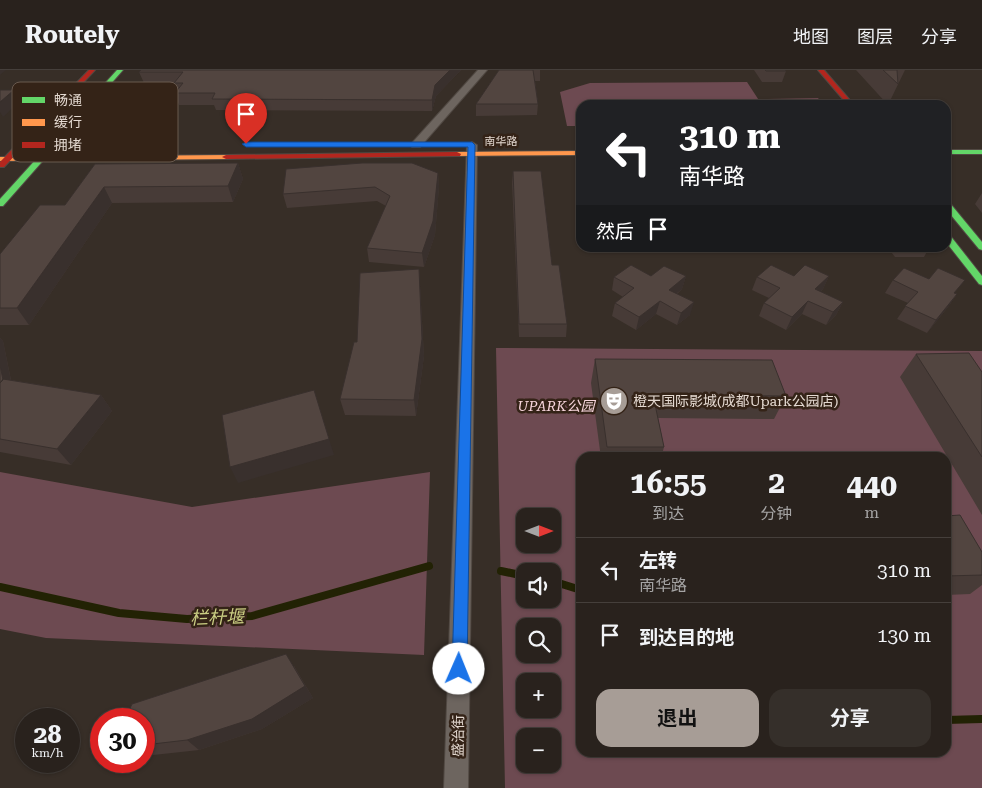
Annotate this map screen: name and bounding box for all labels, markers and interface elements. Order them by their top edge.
text: Routely [25,21,120,49]
text: 地图 [793,26,829,47]
text: 图层 [857,26,893,47]
text: 分享 [921,26,957,47]
legend [12,82,178,162]
text: 畅通 [54,92,82,108]
pin [225,93,267,144]
icon: arrive [232,100,260,128]
text: 缓行 [54,114,82,130]
text: 310 m [679,116,780,157]
icon: left [596,120,661,185]
street label: 南华路 [485,135,518,148]
text: 拥堵 [54,137,82,153]
text: 南华路 [679,164,745,189]
icon: arrive [644,215,672,243]
text: 然后 [596,220,634,243]
theatre icon: 橙天国际影城(成都Upark公园店) [599,386,629,416]
place label: 橙天国际影城(成都Upark公园店) [633,393,838,409]
park label: UPARK公园 [517,398,597,414]
text: 16:55 [630,465,707,500]
text: 2 [768,465,785,500]
text: 440 [847,468,897,503]
text: m [864,503,879,522]
text: 到达 [652,504,684,523]
text: 分钟 [761,504,793,523]
north arrow [516,508,561,552]
map controls [516,508,561,773]
text: 左转 [639,549,677,572]
icon: left [596,556,624,584]
text: 310 m [877,559,931,582]
button: sound [516,563,561,608]
text: 南华路 [639,576,687,595]
water label: 栏杆堰 [190,605,247,628]
button: search [516,618,561,663]
icon: arrive [596,621,624,649]
text: 130 m [877,624,931,647]
text: 到达目的地 [639,626,734,649]
position arrow [432,642,484,694]
button: + [516,673,561,718]
button: 退出 [596,689,759,747]
button: 分享 [769,689,931,747]
speed limit sign: 30 [90,708,155,773]
street label: 盛治街 [450,715,466,757]
text: 28 [33,720,62,749]
button: − [516,728,561,773]
text: km/h [31,746,64,760]

